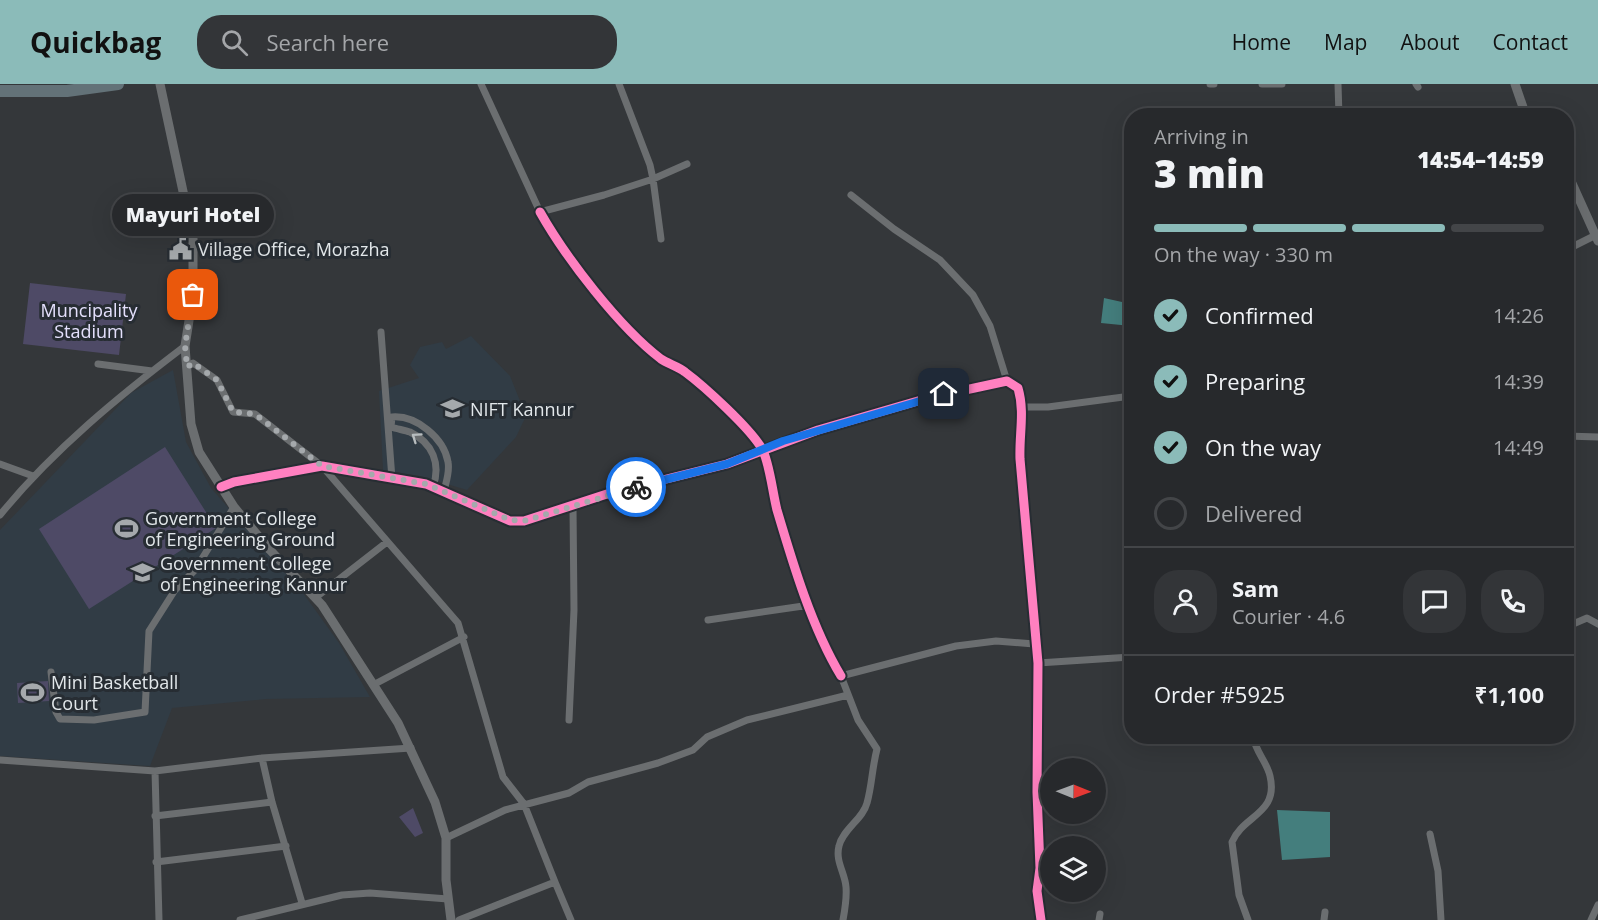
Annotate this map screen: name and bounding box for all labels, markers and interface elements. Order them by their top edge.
search box [197,15,617,69]
text: Quickbag [30,23,161,61]
icon: search [218,26,251,59]
text: Search here [266,27,389,57]
text: Home [1232,28,1291,56]
text: Map [1324,28,1367,56]
text: About [1400,28,1460,56]
text: Contact [1493,28,1568,56]
text: Arriving in [1154,123,1249,150]
text: 14:54–14:59 [1417,144,1544,174]
text: 3 min [1154,146,1265,199]
callout: Mayuri Hotel [112,193,274,235]
text: Mayuri Hotel [126,201,260,228]
public building icon: Village Office, Morazha [167,236,193,262]
place label: Village Office, Morazha [198,237,390,261]
text: On the way · 330 m [1154,241,1333,268]
pin [167,269,218,320]
icon: bag [176,278,209,311]
park label: Muncipality Stadium [41,298,138,343]
icon: check [1154,299,1187,332]
text: Confirmed [1205,300,1314,330]
text: 14:26 [1493,302,1544,329]
icon: check [1154,365,1187,398]
text: Preparing [1205,366,1305,396]
pin [918,368,969,419]
text: 14:39 [1493,368,1544,395]
icon: home [927,377,960,410]
school or university icon: NIFT Kannur [439,396,465,422]
place label: NIFT Kannur [470,397,575,421]
icon: check [1154,431,1187,464]
text: On the way [1205,432,1321,462]
one-way arrow [412,433,423,444]
text: 14:49 [1493,434,1544,461]
courier [606,457,666,517]
icon: bike [620,471,653,504]
text: Delivered [1205,498,1303,528]
place label: Government College of Engineering Ground [145,506,335,551]
sports icon: Government College of Engineering Ground [114,515,140,541]
place label: Government College of Engineering Kannur [160,551,348,596]
school or university icon: Government College of Engineering Kannur [129,560,155,586]
button: person [1154,570,1217,633]
button: chat [1403,570,1466,633]
button: phone [1481,570,1544,633]
text: Sam [1232,573,1279,603]
text: Courier · 4.6 [1232,603,1345,630]
place label: Mini Basketball Court [51,670,178,715]
sports icon: Mini Basketball Court [20,679,46,705]
text: Order #5925 [1154,679,1285,709]
text: ₹1,100 [1475,679,1544,709]
north arrow [1040,758,1106,824]
map controls [1040,758,1106,902]
button: layers [1040,836,1106,902]

